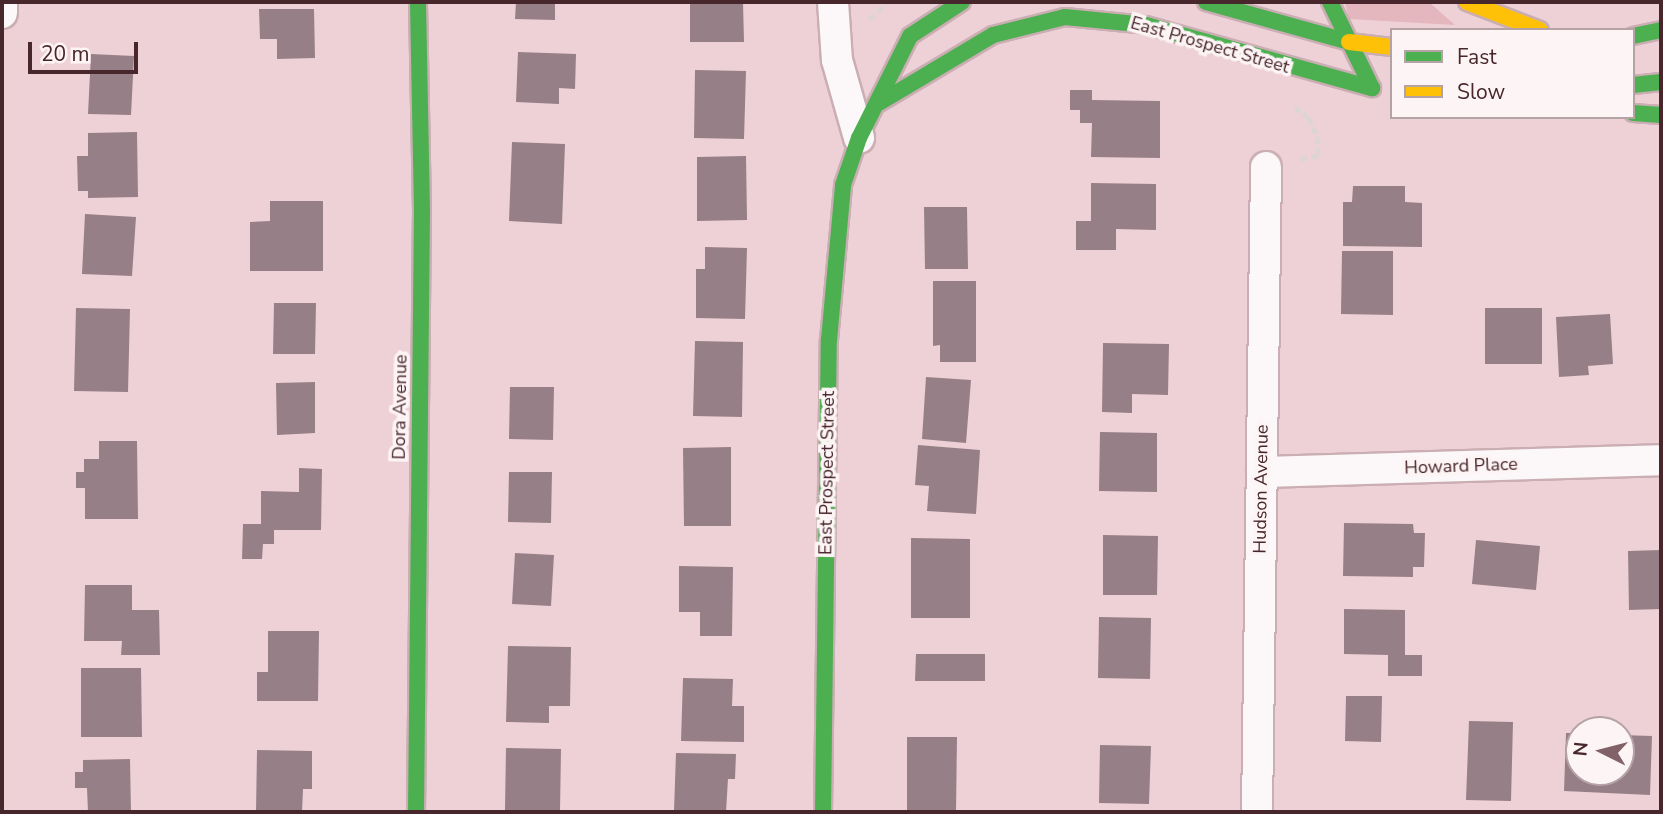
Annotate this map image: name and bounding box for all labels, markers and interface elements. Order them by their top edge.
street label: East Prospect Street [1128,12,1292,78]
scale bar [32,28,142,72]
legend [1390,28,1635,119]
text: 20 m [41,40,90,68]
text: Fast [1457,43,1497,71]
text: Slow [1457,78,1505,106]
street label: Dora Avenue [388,354,412,460]
street label: East Prospect Street [815,391,839,555]
street label: Hudson Avenue [1249,424,1273,554]
street label: Howard Place [1404,453,1518,479]
north arrow [1565,716,1635,786]
text: N [1567,741,1595,757]

